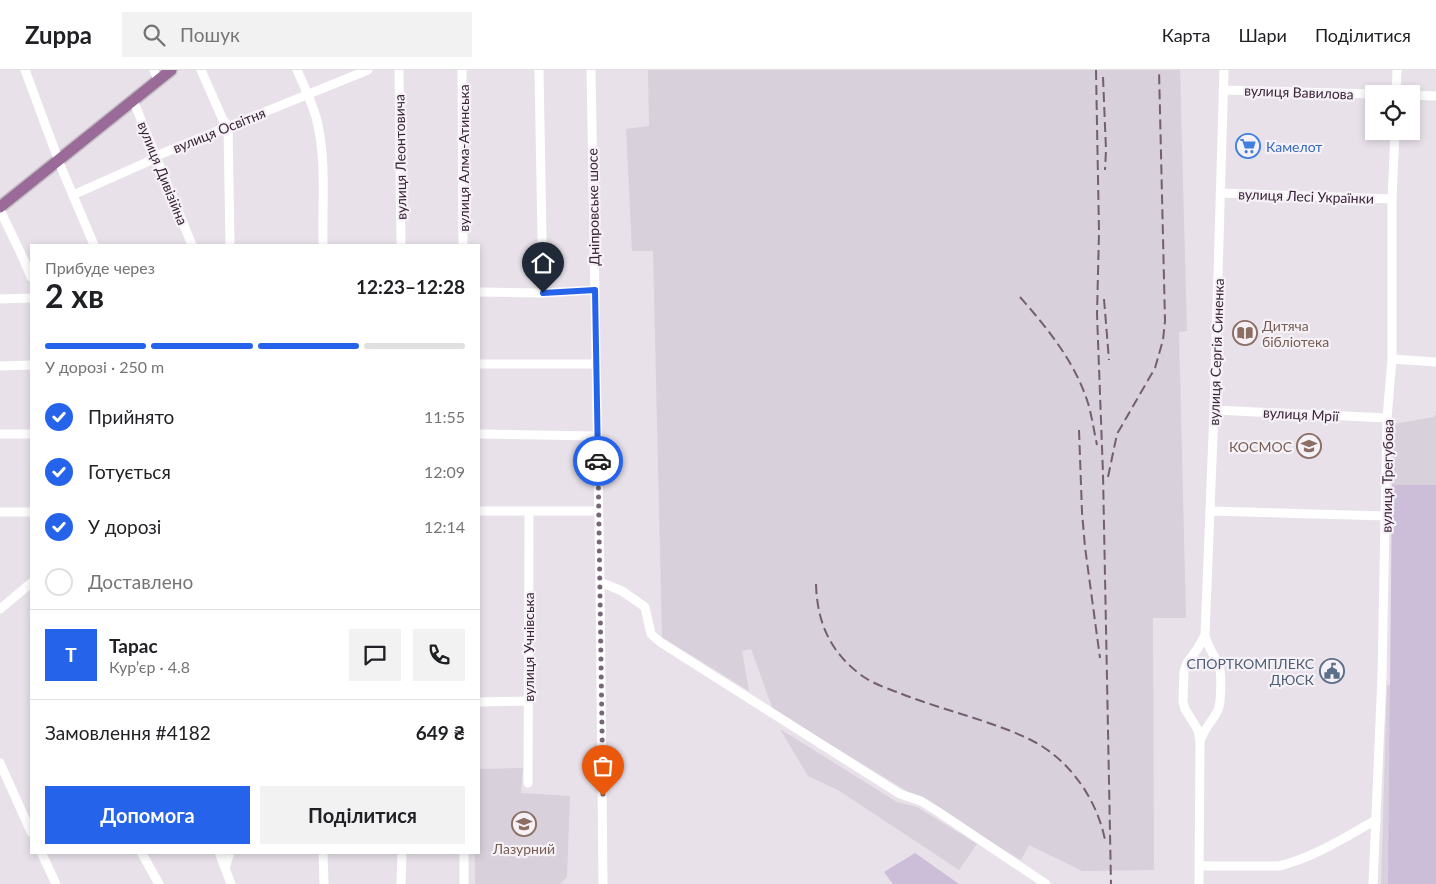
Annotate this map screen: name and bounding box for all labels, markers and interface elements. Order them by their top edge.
search box [122,12,472,57]
text: Zuppa [25,20,92,49]
icon: search [140,21,168,49]
text: Пошук [180,23,240,46]
text: Карта [1162,24,1210,46]
text: Шари [1238,24,1287,46]
text: Поділитися [1315,24,1411,46]
street label: вулиця Вавилова [1244,82,1354,102]
street label: вулиця Алма-Атинська [455,84,472,232]
map controls [1365,85,1420,140]
button: locate [1365,85,1420,140]
street label: вулиця Леонтовича [390,94,410,220]
street label: вулиця Освітня [170,104,268,156]
street label: вулиця Дивізійна [134,119,192,227]
supermarket icon: Камелот [1235,133,1261,159]
place label: Камелот [1266,138,1322,155]
street label: Дніпровське шосе [583,148,603,266]
street label: вулиця Лесі Українки [1238,185,1374,207]
pin [522,242,564,293]
icon: home [529,249,557,277]
text: Прибуде через [45,258,155,277]
text: 12:23–12:28 [356,275,465,298]
text: 2 хв [45,276,104,315]
street label: вулиця Сергія Синенка [1205,278,1227,426]
place label: Дитяча бібліотека [1262,317,1329,350]
library icon: Дитяча бібліотека [1232,320,1258,346]
text: У дорозі · 250 m [45,357,164,376]
icon: check [45,403,73,431]
street label: вулиця Мрії [1263,404,1340,425]
text: Прийнято [88,405,174,428]
text: 11:55 [424,407,465,426]
street label: вулиця Трегубова [1378,419,1396,533]
school or university icon: КОСМОС [1296,433,1322,459]
courier [573,436,623,486]
place label: КОСМОС [1229,438,1293,455]
icon: car [584,447,612,475]
icon: check [45,458,73,486]
text: Готується [88,460,171,483]
text: 12:09 [424,462,465,481]
icon: check [45,513,73,541]
text: У дорозі [88,515,161,538]
text: 12:14 [424,517,465,536]
text: Доставлено [88,570,193,593]
street label: вулиця Учнівська [520,592,537,702]
button: chat [349,629,401,681]
button: phone [413,629,465,681]
text: Тарас [109,634,158,657]
text: Т [65,643,77,666]
place label: СПОРТКОМПЛЕКС ДЮСК [1187,655,1315,688]
text: Кур’єр · 4.8 [109,657,190,676]
public building icon: СПОРТКОМПЛЕКС ДЮСК [1319,658,1345,684]
text: Замовлення #4182 [45,721,211,744]
text: 649 ₴ [416,721,465,744]
pin [582,745,624,796]
icon: bag [589,752,617,780]
button: Допомога [45,786,250,844]
button: Поділитися [260,786,465,844]
school or university icon: Лазурний [511,811,537,837]
place label: Лазурний [492,840,555,857]

